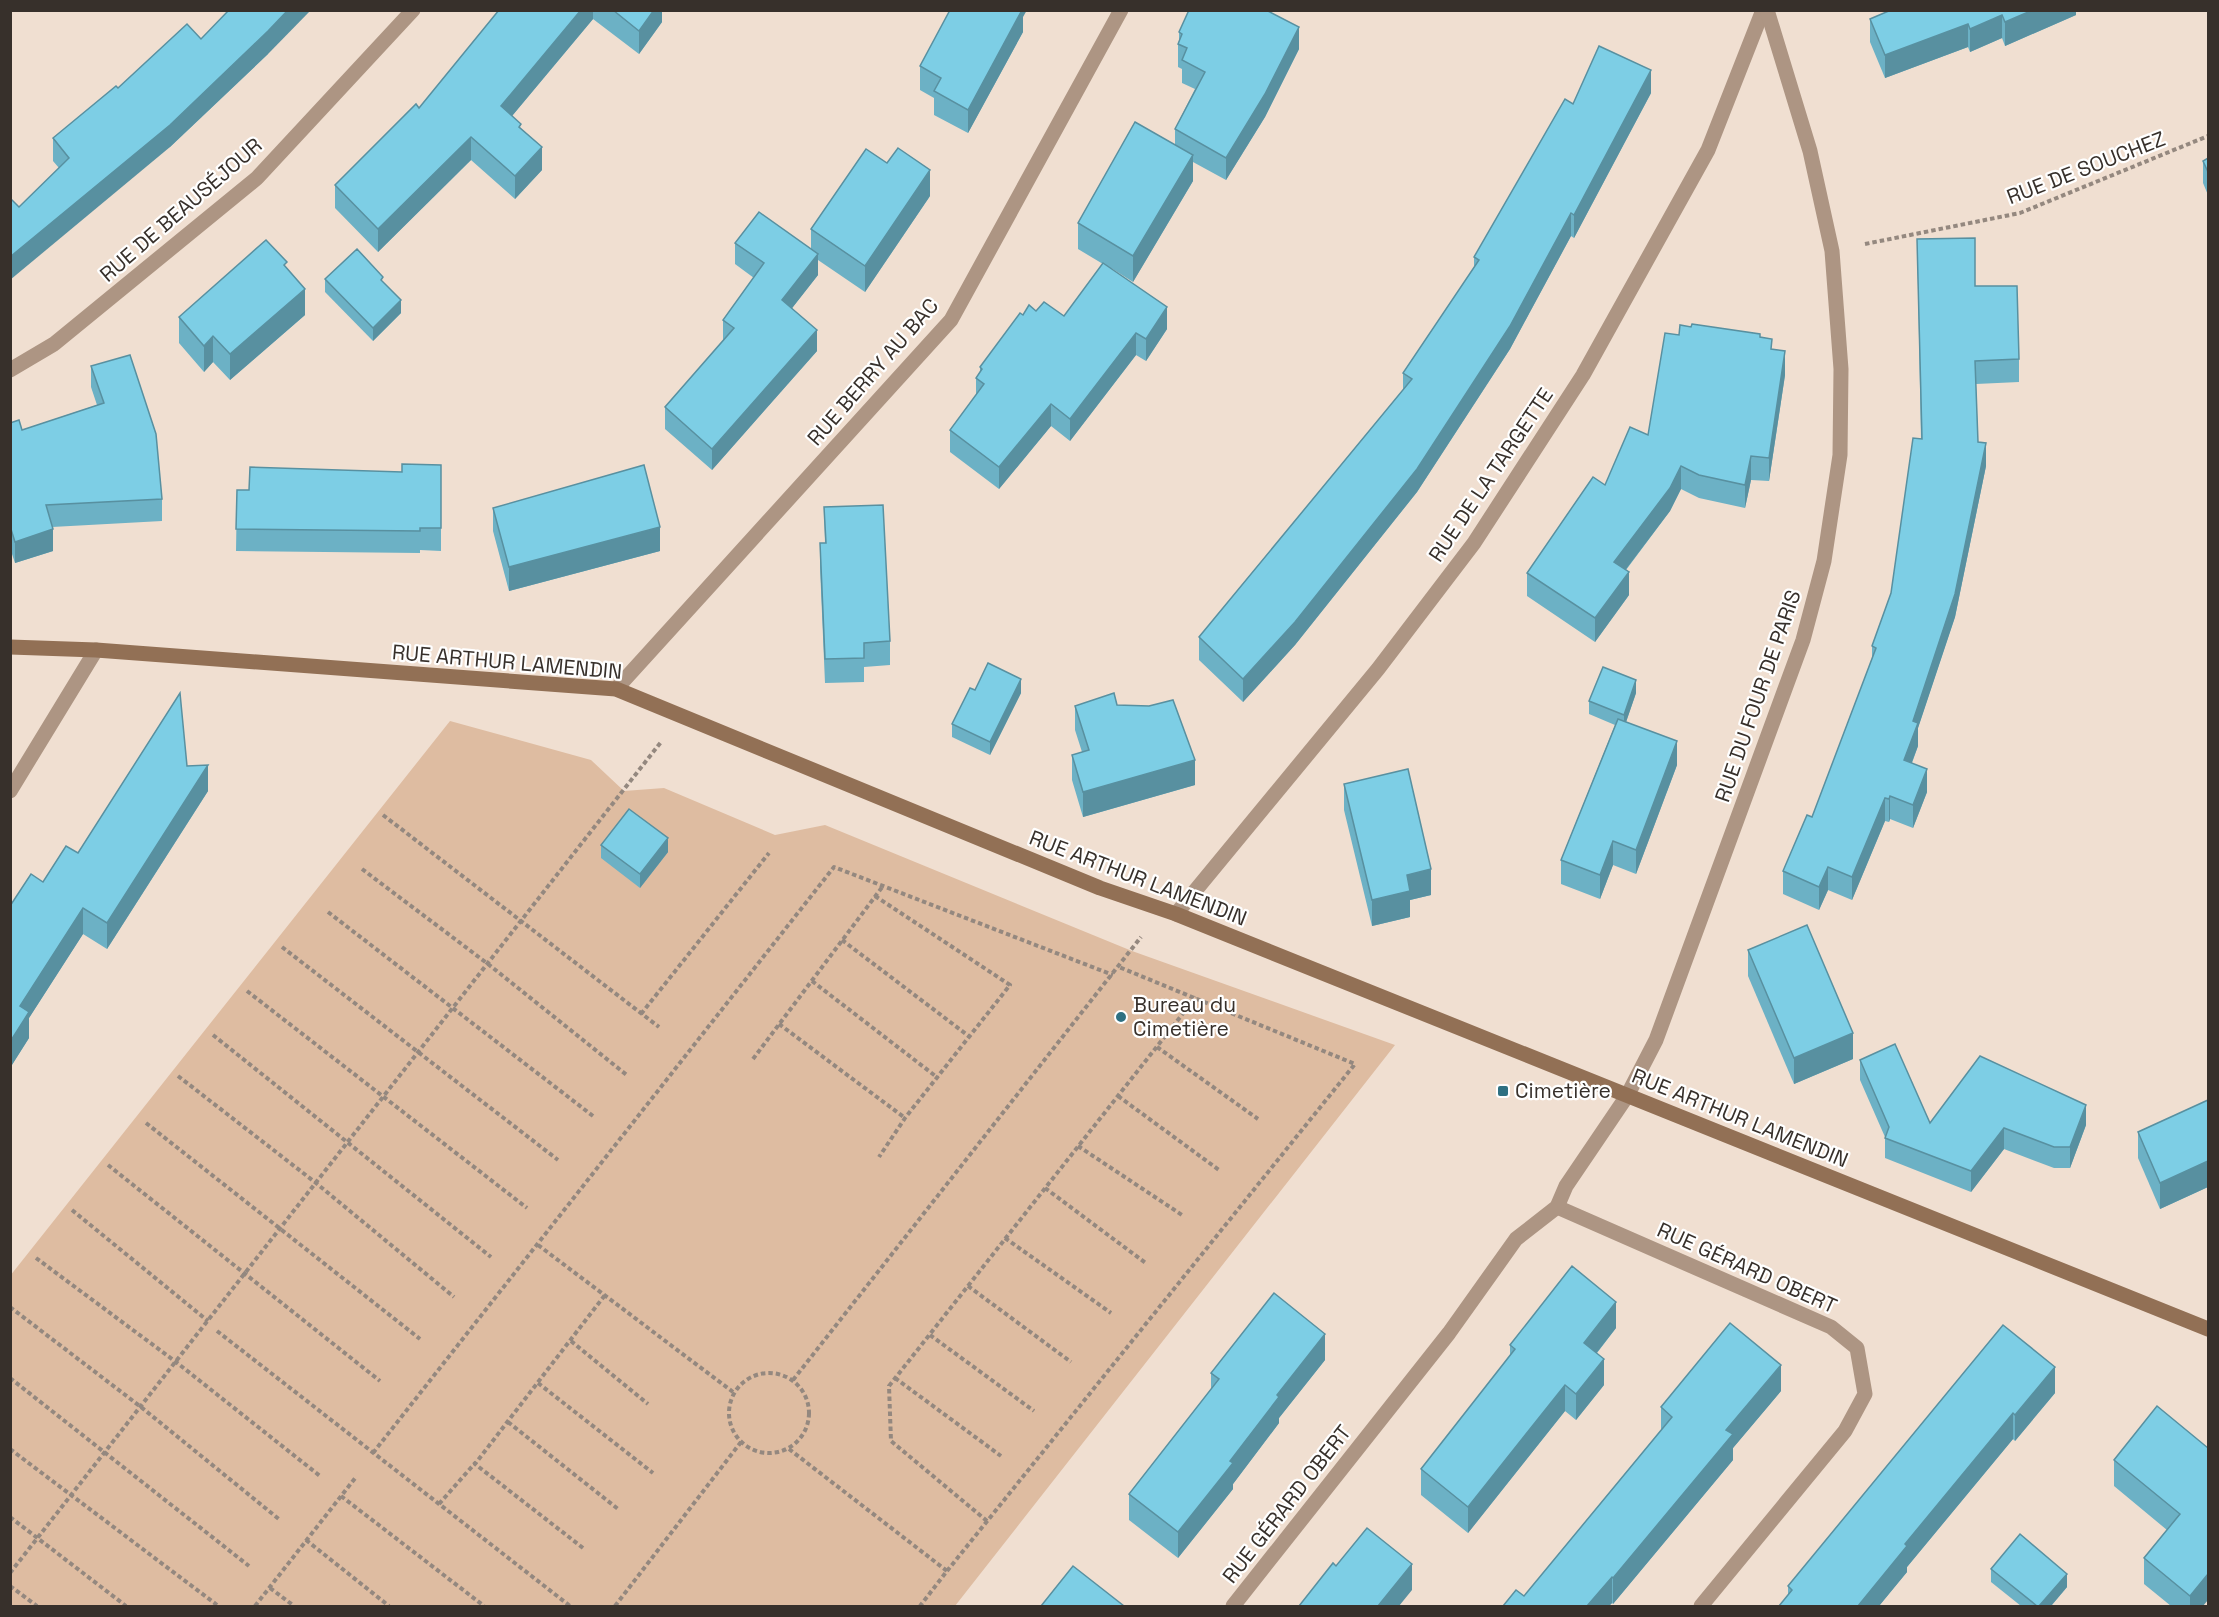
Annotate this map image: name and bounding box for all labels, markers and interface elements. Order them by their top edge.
street label: RUE DE SOUCHEZ [2003,125,2169,210]
street label: RUE DE BEAUSÉJOUR [94,132,267,288]
street label: RUE BERRY AU BAC [801,292,944,451]
street label: RUE DE LA TARGETTE [1422,382,1559,567]
street label: RUE DU FOUR DE PARIS [1709,586,1807,806]
street label: RUE ARTHUR LAMENDIN [391,638,623,685]
street label: RUE ARTHUR LAMENDIN [1026,824,1251,931]
place label: Bureau du Cimetière [1133,991,1236,1042]
marker: Bureau du Cimetière [1114,1010,1128,1024]
street label: RUE ARTHUR LAMENDIN [1628,1062,1852,1173]
place label: Cimetière [1515,1077,1611,1104]
marker: Cimetière [1496,1084,1510,1098]
street label: RUE GÉRARD OBERT [1653,1216,1841,1319]
street label: RUE GÉRARD OBERT [1216,1419,1357,1588]

